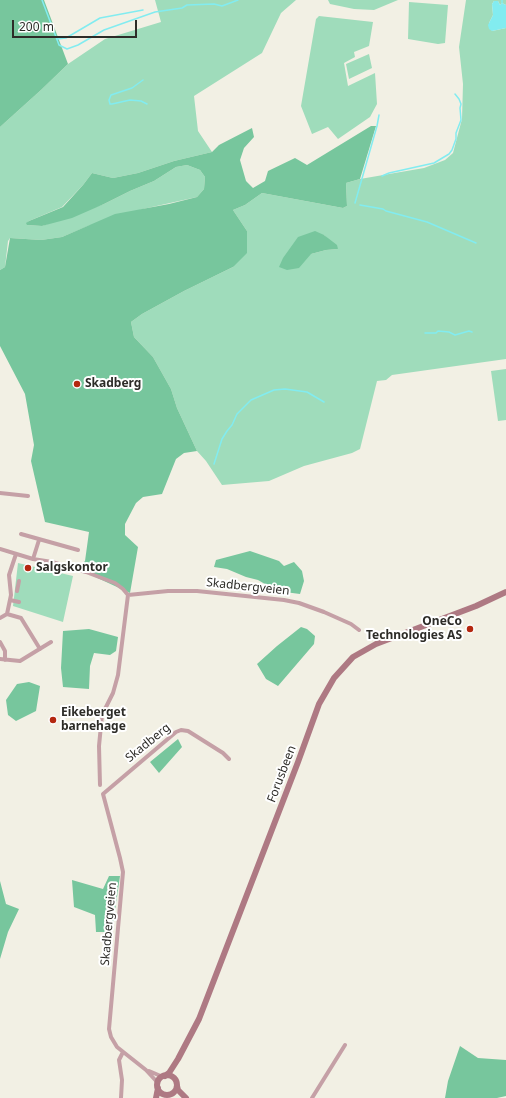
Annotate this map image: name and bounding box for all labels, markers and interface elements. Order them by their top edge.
scale bar [14,12,139,38]
text: 200 m [19,18,54,35]
place label: Skadberg [85,377,141,391]
marker: Skadberg [72,379,82,389]
place label: Salgskontor [36,561,108,575]
marker: Salgskontor [23,563,33,573]
street label: Skadbergveien [206,575,290,599]
place label: OneCo Technologies AS [366,615,462,643]
marker: OneCo Technologies AS [465,624,475,634]
place label: Eikeberget barnehage [61,706,126,734]
marker: Eikeberget barnehage [48,715,58,725]
street label: Skadberg [123,721,173,765]
street label: Forusbeen [265,743,299,805]
street label: Skadbergveien [98,882,120,966]

